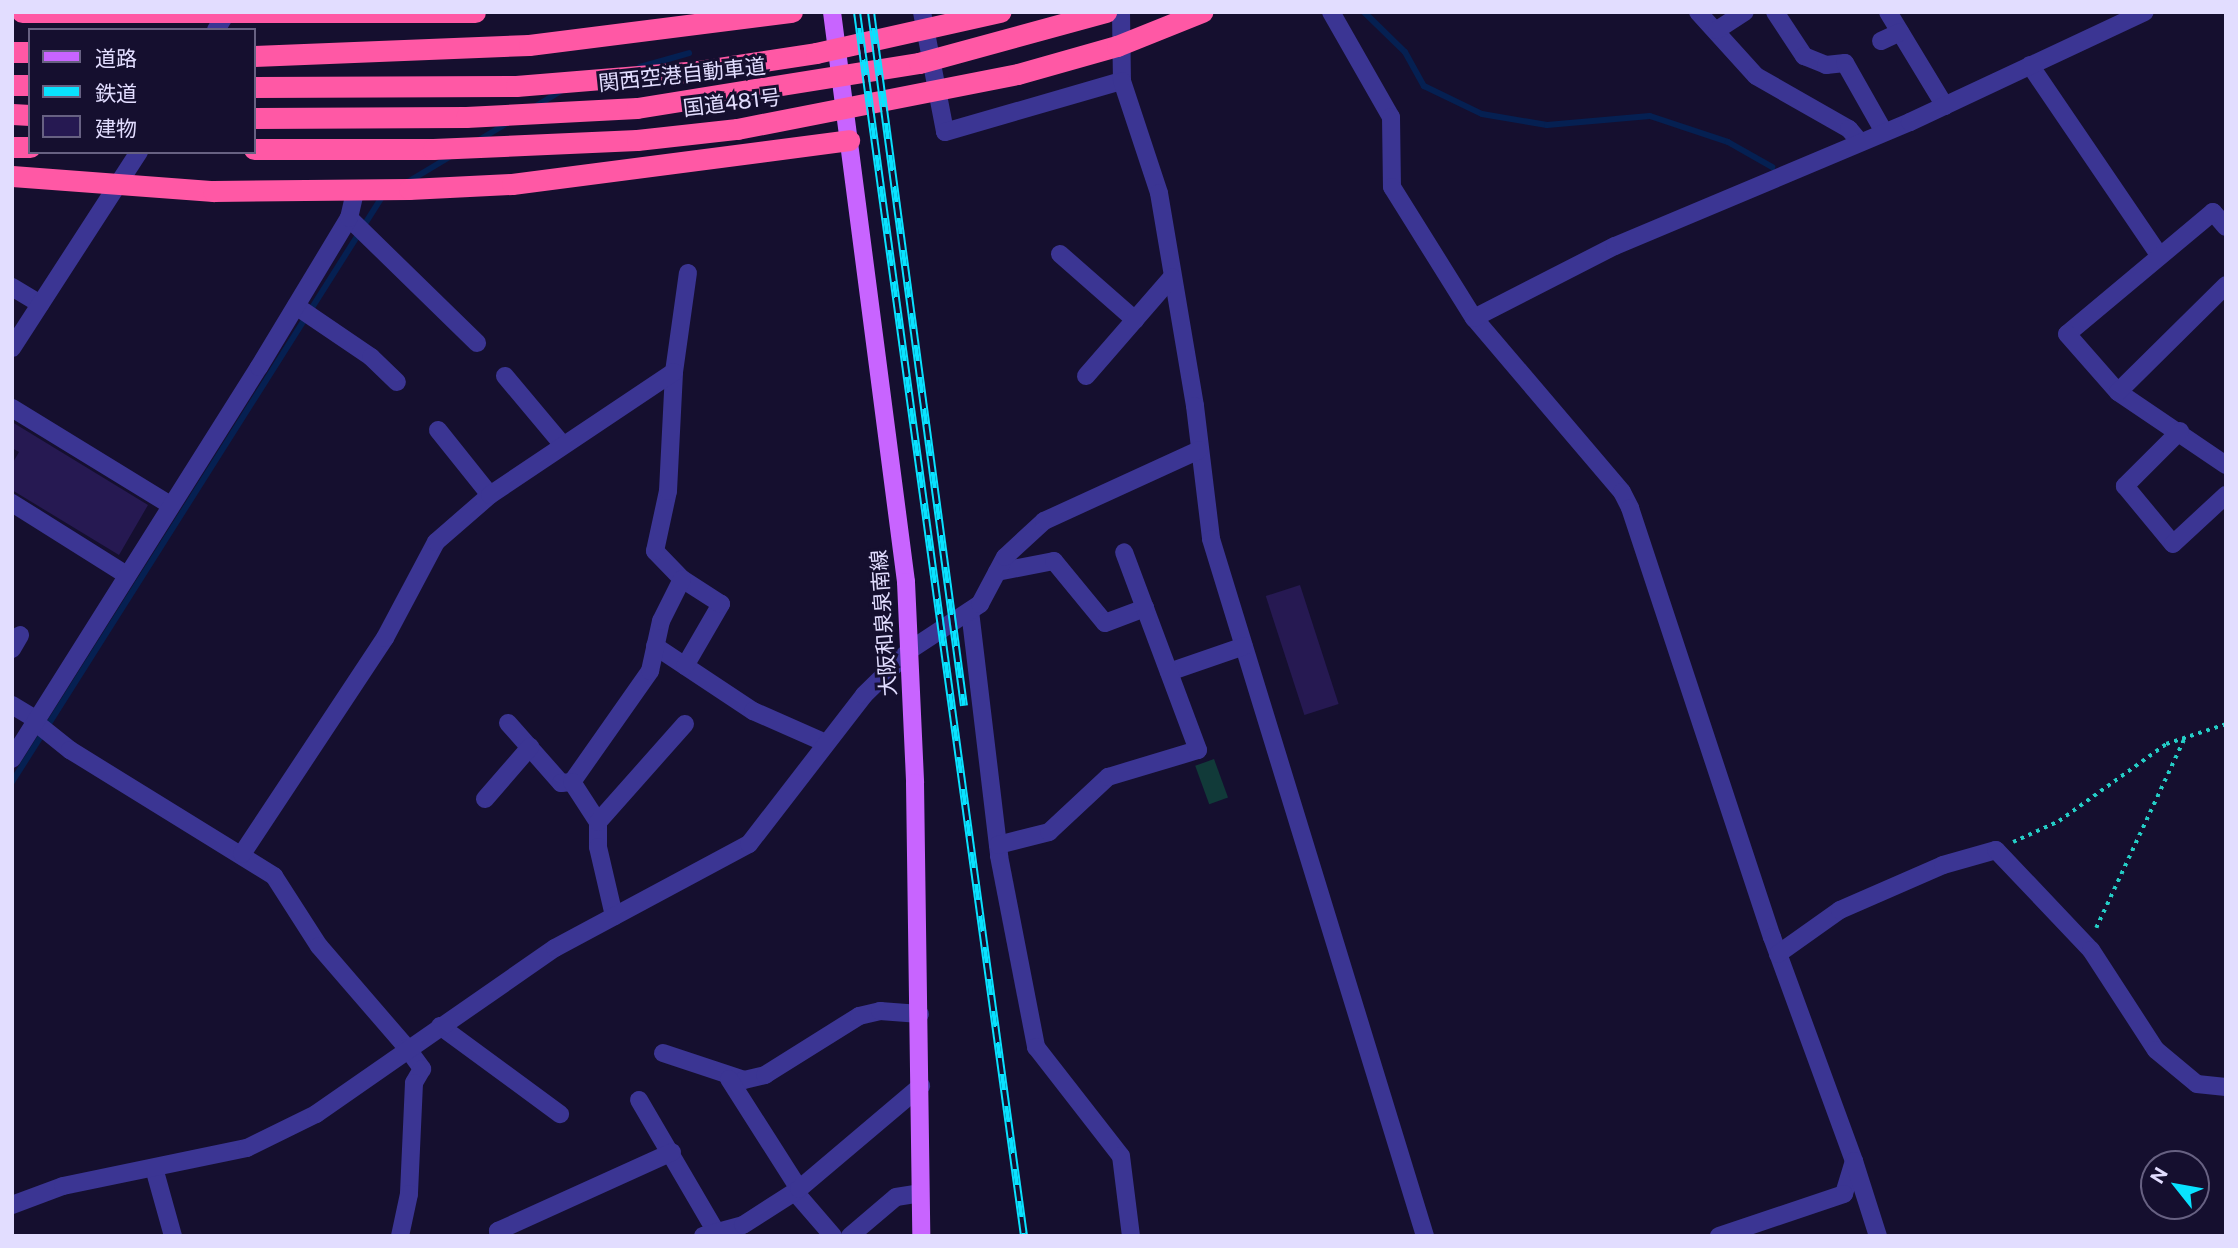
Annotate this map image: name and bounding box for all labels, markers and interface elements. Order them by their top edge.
legend [28,28,256,154]
text: 道路 [95,46,137,71]
street label: 関西空港自動車道 [597,54,767,96]
text: 鉄道 [95,81,137,106]
street label: 国道481号 [682,85,782,121]
text: 建物 [95,116,137,141]
street label: 大阪和泉泉南線 [866,549,902,697]
north arrow [2140,1150,2210,1220]
text: N [2145,1163,2172,1187]

